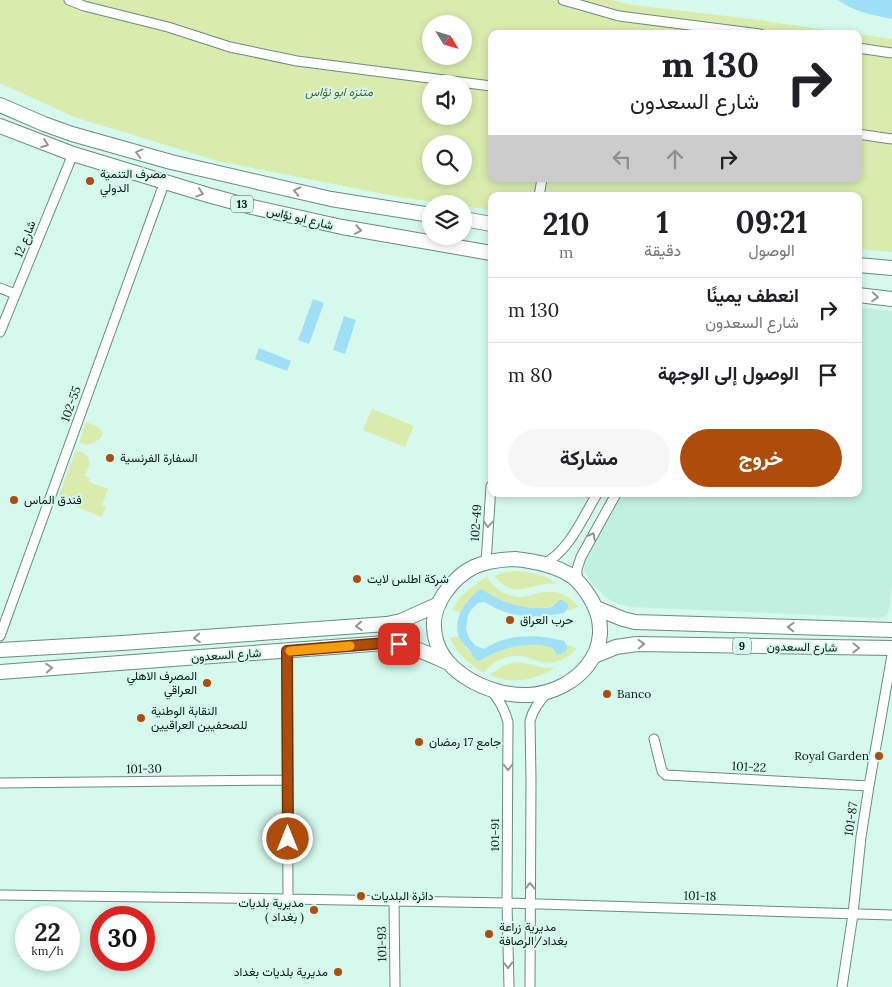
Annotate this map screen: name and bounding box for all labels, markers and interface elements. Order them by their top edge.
north arrow [422,15,472,65]
map controls [422,15,472,245]
text: 130 m [662,42,759,87]
icon: right [777,50,842,115]
button: sound [422,75,472,125]
park label: متنزه ابو نؤاس [305,84,374,100]
text: شارع السعدون [630,87,759,115]
button: search [422,135,472,185]
one-way arrow [41,138,49,148]
icon: left [608,145,636,173]
icon: ahead [661,145,689,173]
icon: right [714,145,742,173]
one-way arrow [136,149,144,159]
place label: مصرف التنمية الدولي [100,166,166,198]
marker: مصرف التنمية الدولي [84,175,96,187]
one-way arrow [293,186,302,197]
one-way arrow [196,187,204,197]
road number: 13 [231,195,253,212]
button: layers [422,195,472,245]
street label: شارع ابو نؤاس [265,203,335,234]
text: 1 [657,203,669,241]
text: 09:21 [736,203,808,241]
text: 210 [542,205,590,243]
street label: شارع 12 [10,218,40,260]
one-way arrow [354,225,363,235]
text: دقيقة [644,240,681,260]
text: الوصول [748,240,795,260]
text: m [559,242,573,262]
text: انعطف يمينًا [706,283,799,307]
one-way arrow [871,291,879,302]
icon: right [814,296,842,324]
text: 130 m [508,298,559,322]
text: شارع السعدون [705,312,799,332]
text: الوصول إلى الوجهة [658,361,799,385]
icon: arrive [814,361,842,389]
text: 80 m [508,363,552,387]
street label: 102-55 [57,384,84,424]
button: مشاركة [508,429,670,487]
button: خروج [680,429,842,487]
place label: السفارة الفرنسية [120,450,198,466]
marker: السفارة الفرنسية [104,452,116,464]
place label: فندق الماس [24,492,82,508]
marker: فندق الماس [8,494,20,506]
street label: 102-49 [467,504,484,542]
one-way arrow [483,520,494,528]
one-way arrow [586,532,596,541]
place label: شركة اطلس لايت [367,571,449,587]
marker: شركة اطلس لايت [351,573,363,585]
place label: حرب العراق [520,612,573,628]
marker: حرب العراق [504,614,516,626]
one-way arrow [355,620,363,631]
one-way arrow [787,622,794,632]
pin [378,623,420,665]
icon: arrive [385,630,413,658]
one-way arrow [193,632,201,643]
road number: 9 [733,637,751,654]
street label: شارع السعدون [767,638,837,657]
one-way arrow [638,639,645,649]
one-way arrow [852,642,860,653]
street label: شارع السعدون [190,645,262,666]
one-way arrow [45,663,53,674]
place label: المصرف الاهلي العراقي [127,668,197,700]
marker: المصرف الاهلي العراقي [201,677,213,689]
place label: Banco [617,686,651,701]
marker: Banco [601,688,613,700]
place label: النقابة الوطنية للصحفيين العراقيين [151,703,247,733]
marker: النقابة الوطنية للصحفيين العراقيين [135,712,147,724]
place label: جامع 17 رمضان [429,734,501,751]
marker: جامع 17 رمضان [413,736,425,748]
place label: Royal Garden [794,748,869,763]
marker: Royal Garden [873,750,885,762]
street label: 101-22 [731,758,767,775]
street label: 101-30 [126,761,162,776]
one-way arrow [503,764,513,771]
street label: 101-87 [841,801,860,837]
position arrow [261,812,313,864]
street label: 101-91 [487,818,502,852]
one-way arrow [525,882,535,890]
street label: 101-18 [683,887,717,904]
place label: دائرة البلديات [371,888,434,904]
marker: دائرة البلديات [355,890,367,902]
place label: مديرية بلديات ( بغداد ) [238,895,304,925]
marker: مديرية بلديات ( بغداد ) [308,904,320,916]
speed limit sign: 30 [90,906,155,971]
text: 22 [34,916,61,948]
place label: مديرية زراعة بغداد/الرصافة [499,919,567,949]
street label: 101-93 [374,926,389,962]
marker: مديرية زراعة بغداد/الرصافة [483,928,495,940]
text: km/h [31,943,64,958]
one-way arrow [503,961,513,969]
place label: مديرية بلديات بغداد [234,964,328,980]
marker: مديرية بلديات بغداد [332,966,344,978]

